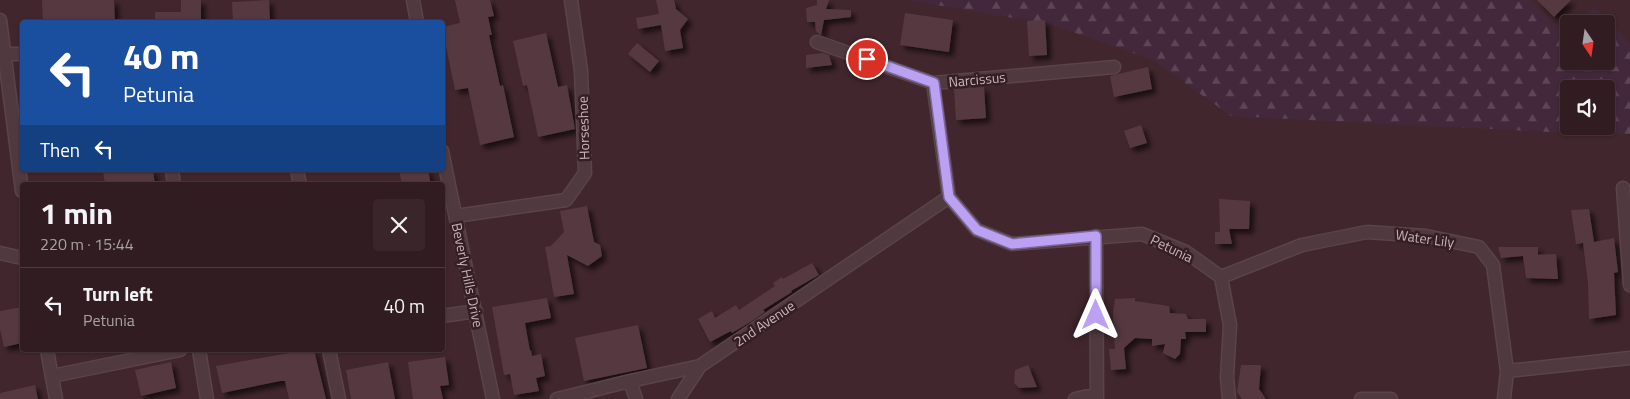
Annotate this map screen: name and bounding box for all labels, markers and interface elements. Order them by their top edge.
north arrow [1560,15,1615,70]
map controls [1560,15,1615,135]
text: 40 m [123,29,199,83]
pin [846,38,888,80]
icon: left [40,40,105,105]
icon: arrive [853,45,881,73]
street label: Narcissus [948,66,1006,92]
text: Petunia [123,77,194,111]
button: sound [1560,80,1615,135]
street label: Horseshoe [571,96,595,160]
text: Then [40,135,80,164]
icon: left [90,135,118,163]
text: 1 min [40,190,113,236]
button: close [373,199,425,251]
street label: Beverly Hills Drive [447,221,489,329]
street label: Water Lily [1394,224,1456,253]
street label: Petunia [1147,229,1197,267]
text: 220 m · 15:44 [40,232,134,256]
text: Turn left [83,279,153,308]
position arrow [1069,288,1121,340]
icon: left [40,291,68,319]
text: 40 m [384,291,425,320]
street label: 2nd Avenue [729,295,799,351]
text: Petunia [83,308,135,332]

